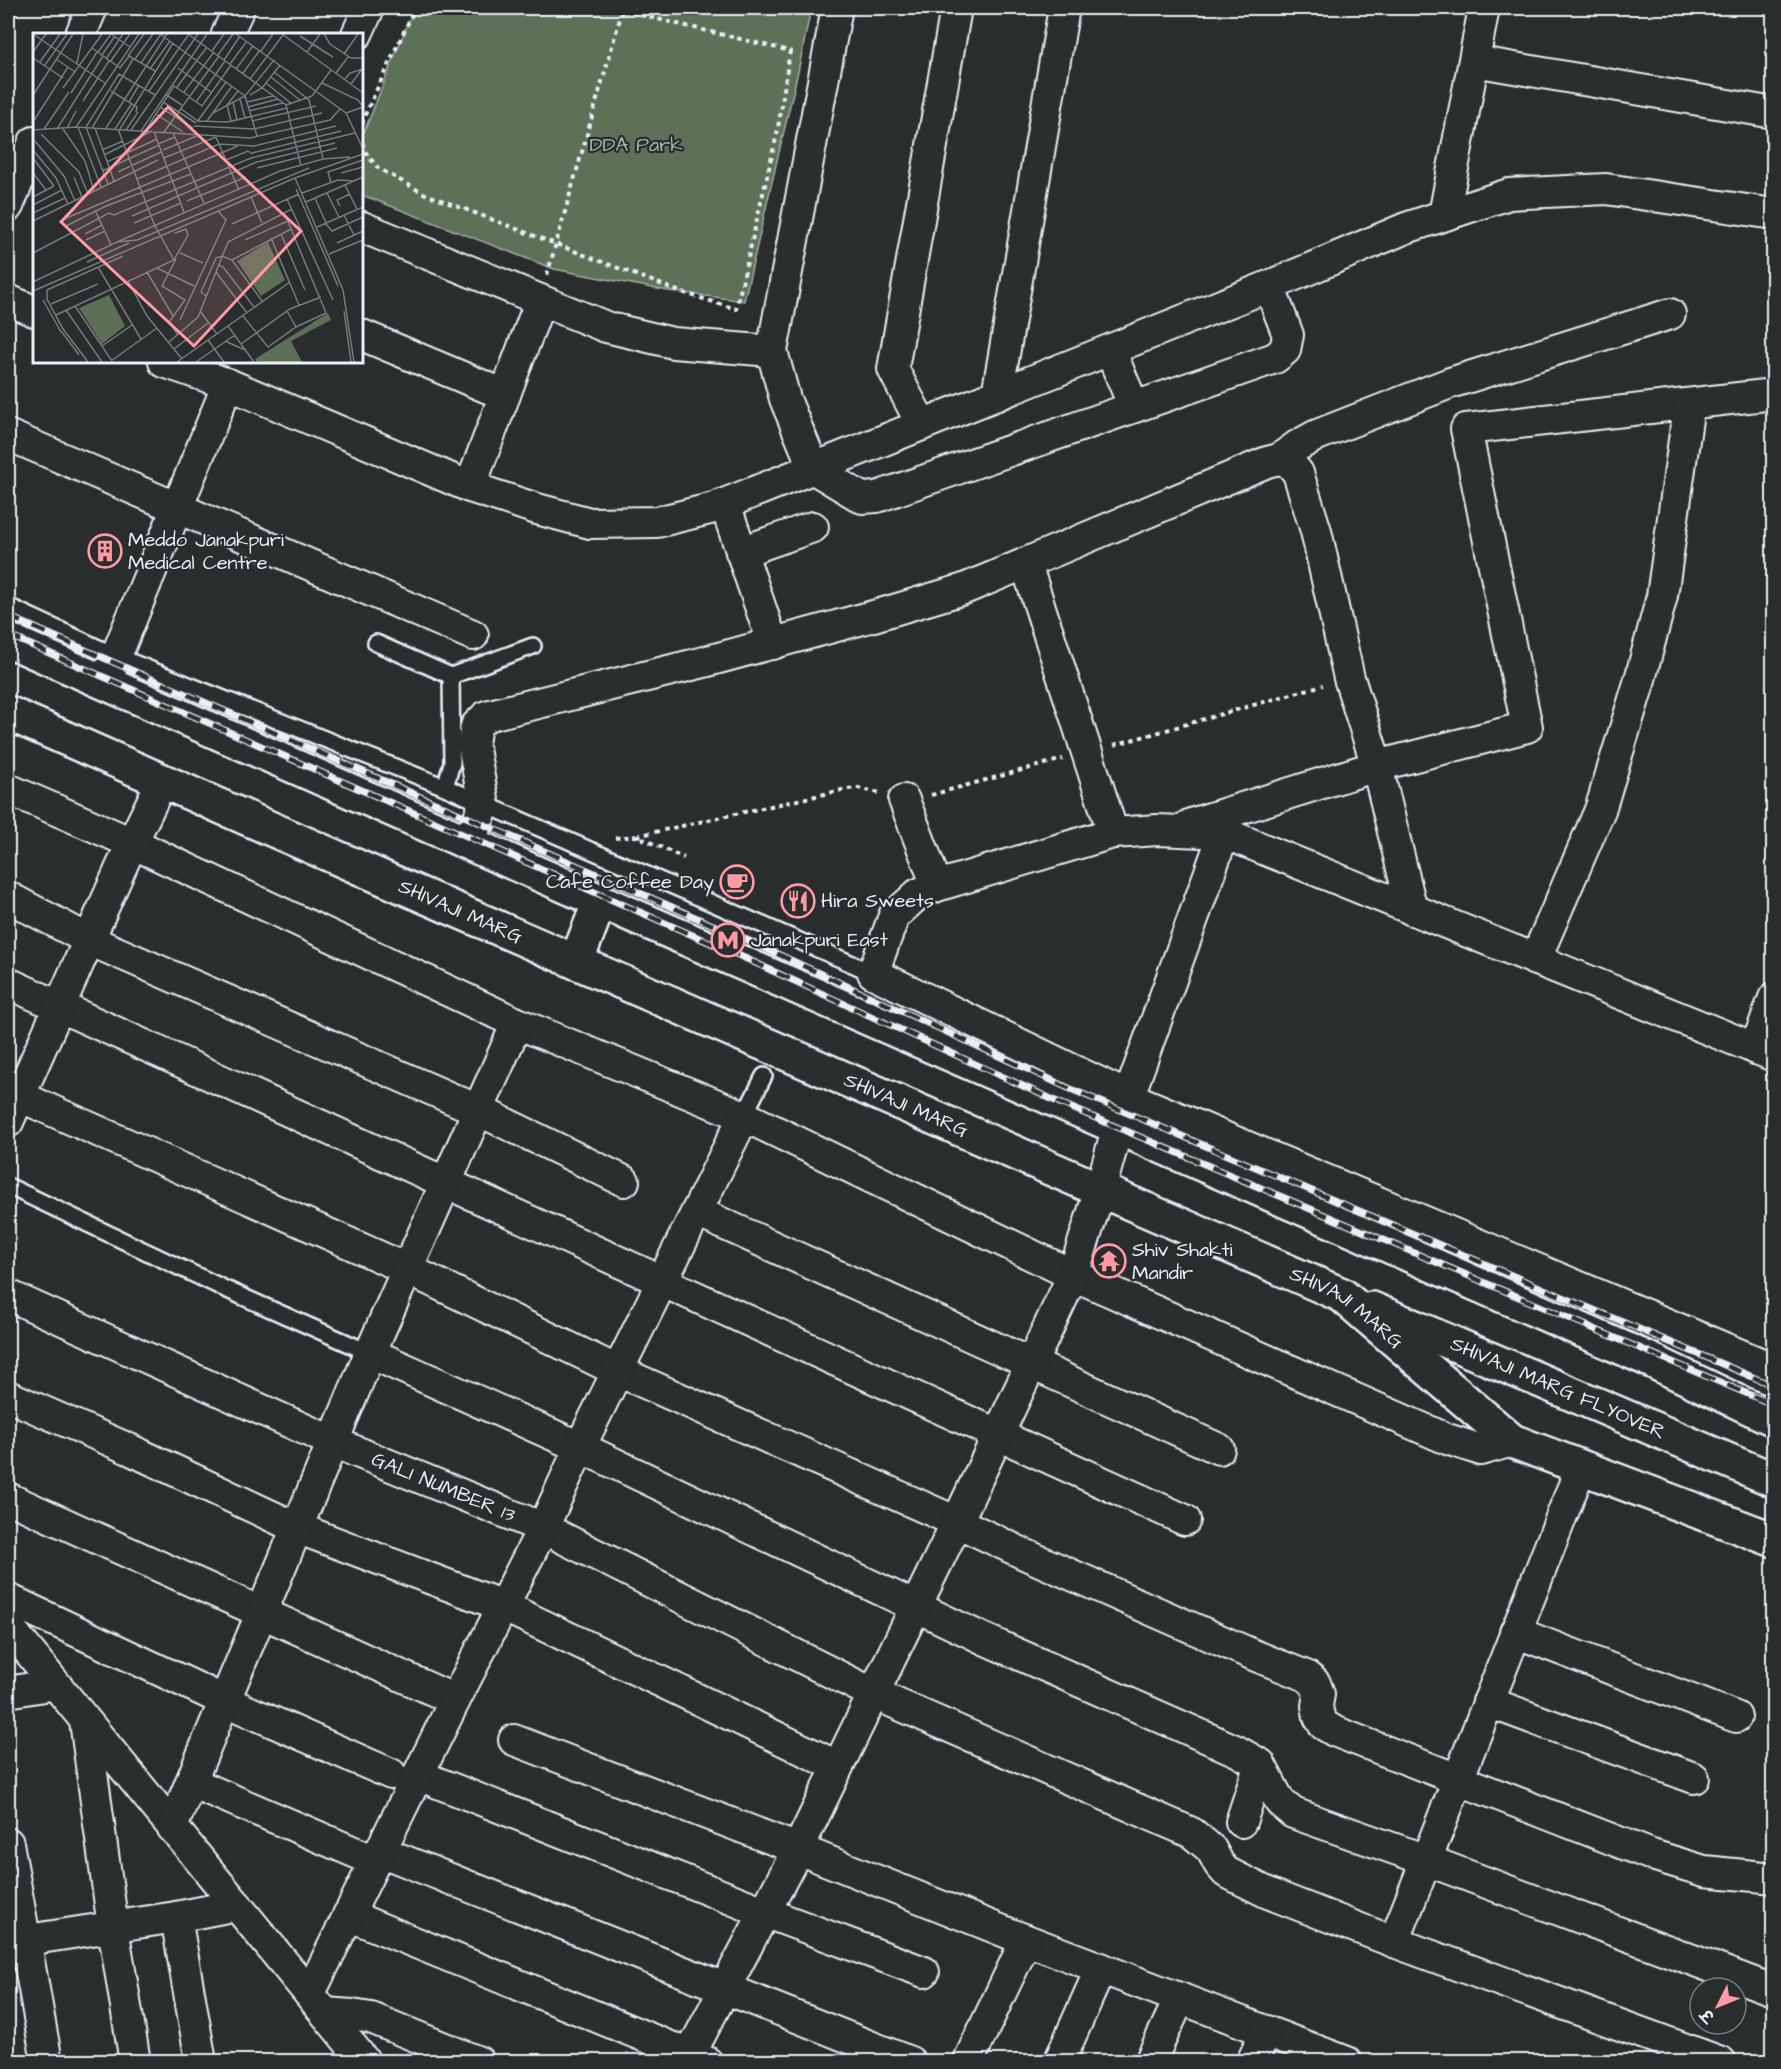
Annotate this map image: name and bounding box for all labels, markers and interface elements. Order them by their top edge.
inset map [33,33,363,363]
park label: DDA Park [589,131,683,159]
place label: Meddo Janakpuri Medical Centre [128,526,284,577]
building icon: Meddo Janakpuri Medical Centre [87,533,123,569]
cafe icon: Cafe Coffee Day [719,864,755,900]
place label: Cafe Coffee Day [546,868,714,897]
street label: SHIVAJI MARG [394,872,527,951]
restaurant icon: Hira Sweets [780,883,816,919]
place label: Hira Sweets [821,887,934,915]
metro station icon: Janakpuri East [710,922,746,958]
place label: Janakpuri East [751,926,888,954]
street label: SHIVAJI MARG [840,1066,972,1145]
place label: Shiv Shakti Mandir [1132,1236,1233,1287]
temple icon: Shiv Shakti Mandir [1091,1243,1127,1279]
street label: SHIVAJI MARG [1285,1260,1409,1356]
street label: SHIVAJI MARG FLYOVER [1446,1330,1670,1446]
street label: GALI NUMBER 13 [367,1445,520,1529]
north arrow [1688,1976,1748,2036]
text: उ [1695,2003,1721,2028]

